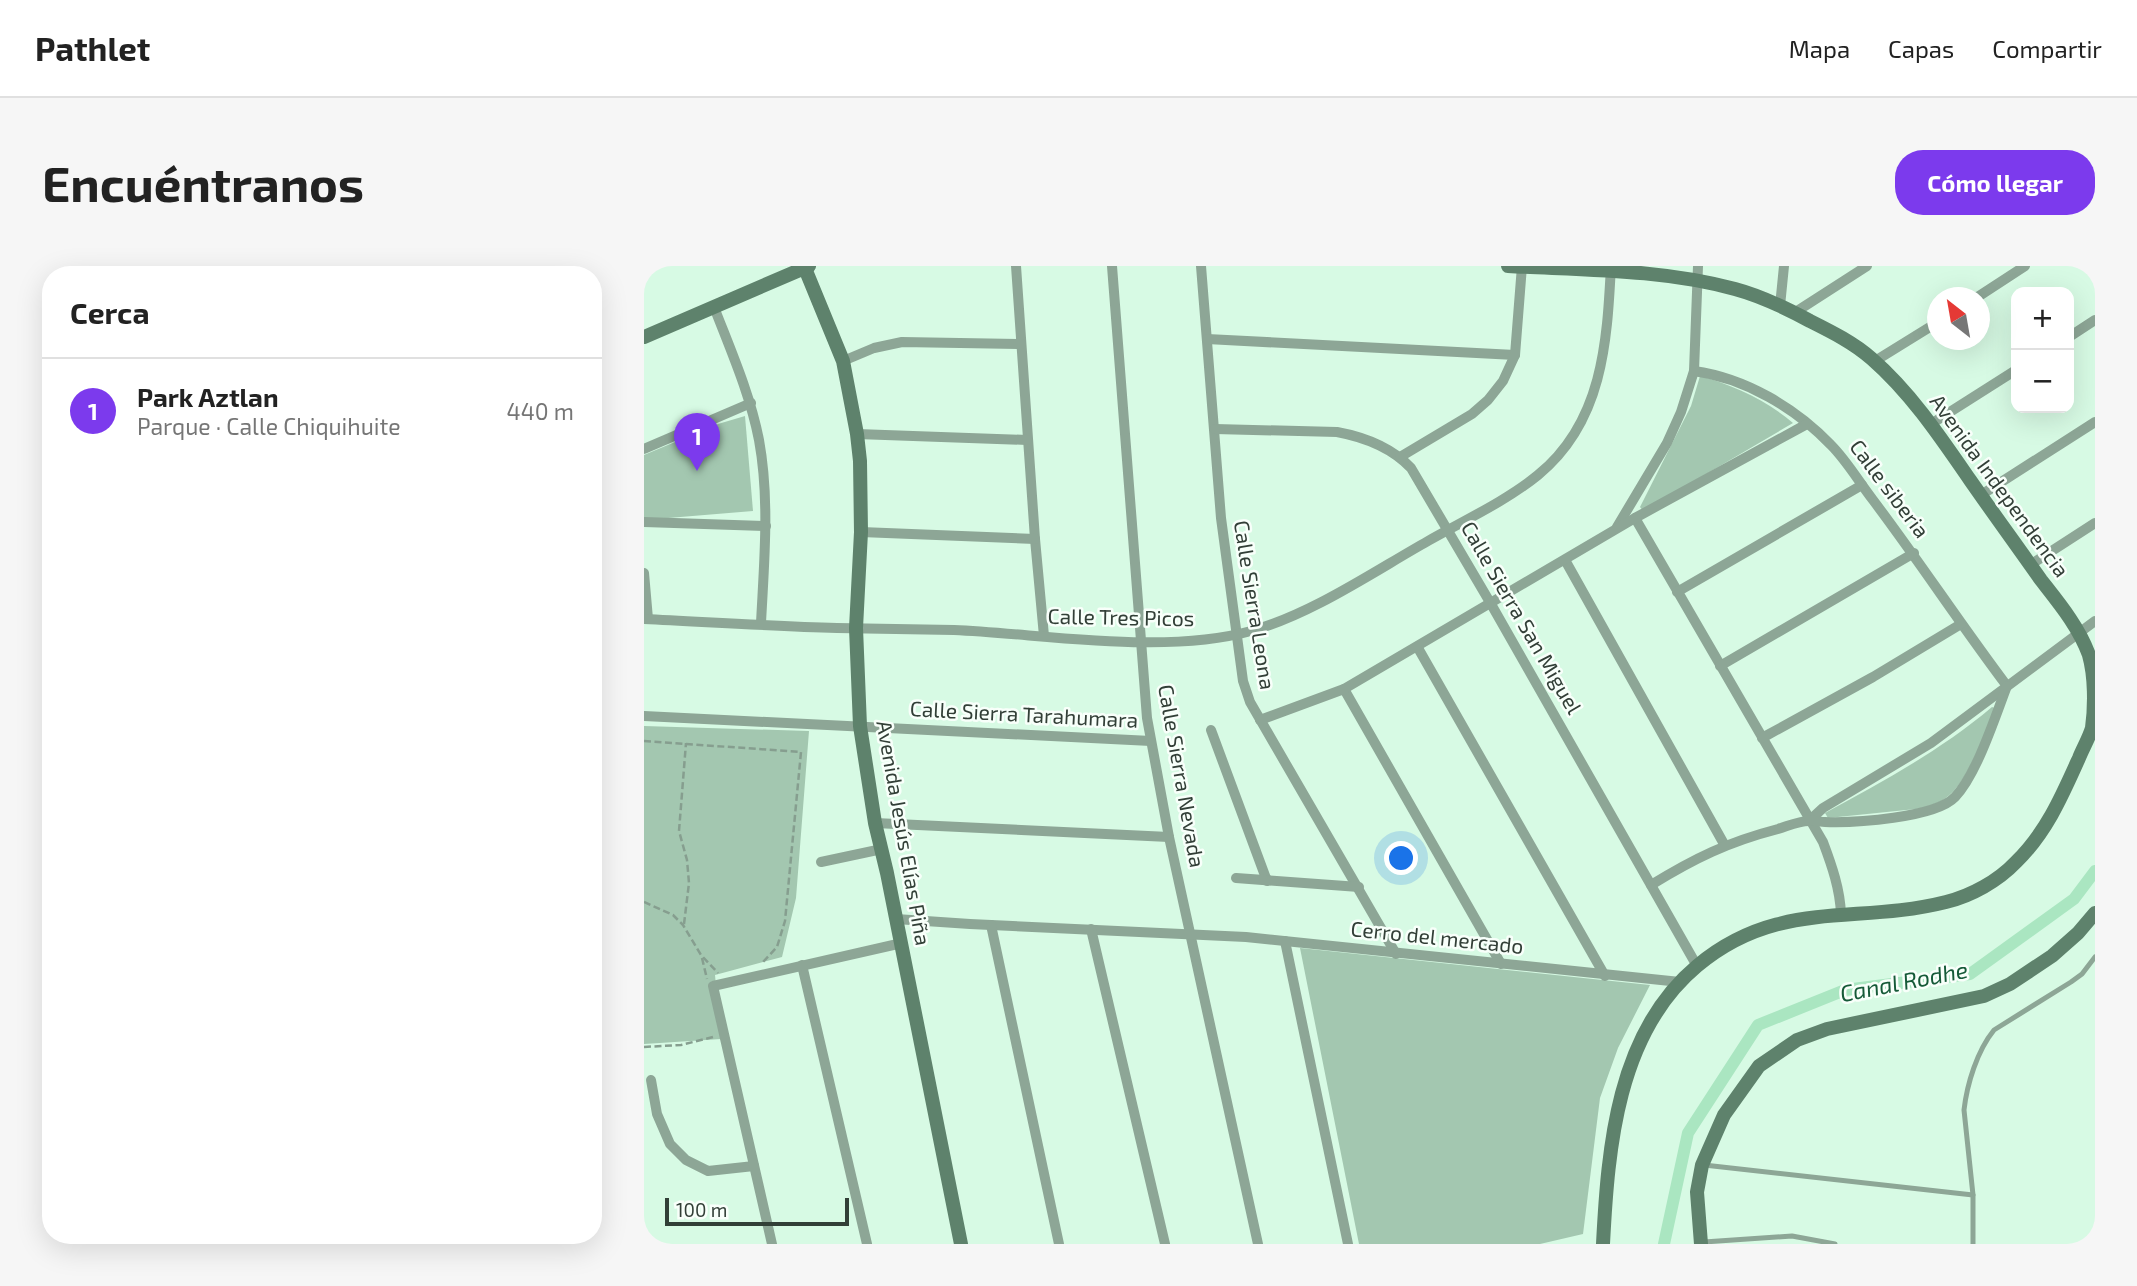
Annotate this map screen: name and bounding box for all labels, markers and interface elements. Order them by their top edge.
text: Pathlet [35,28,150,68]
text: Mapa [1789,34,1850,63]
text: Capas [1888,34,1954,63]
text: Compartir [1992,34,2102,63]
button: Cómo llegar [1895,150,2095,215]
text: Encuéntranos [42,153,364,212]
north arrow [1927,287,1990,350]
map controls [2011,287,2074,413]
button: + [2011,287,2074,350]
text: Cerca [70,294,150,330]
button: − [2011,350,2074,413]
text: Park Aztlan [137,381,279,412]
street label: Avenida Independencia [1926,389,2075,581]
text: 1 [88,397,98,425]
text: 440 m [507,397,574,425]
text: Parque · Calle Chiquihuite [137,412,401,440]
pin: 1 [674,413,720,471]
street label: Calle siberia [1845,434,1935,542]
street label: Calle Sierra San Miguel [1457,516,1588,719]
street label: Calle Sierra Leona [1230,518,1281,691]
street label: Calle Tres Picos [1047,603,1195,630]
street label: Calle Sierra Nevada [1154,682,1211,869]
street label: Calle Sierra Tarahumara [909,695,1139,732]
street label: Avenida Jesús Elías Piña [872,718,937,947]
your location [1384,841,1418,875]
street label: Cerro del mercado [1349,915,1525,958]
water label: Canal Rodhe [1837,955,1970,1007]
scale bar [665,1195,849,1227]
text: 100 m [676,1198,727,1221]

